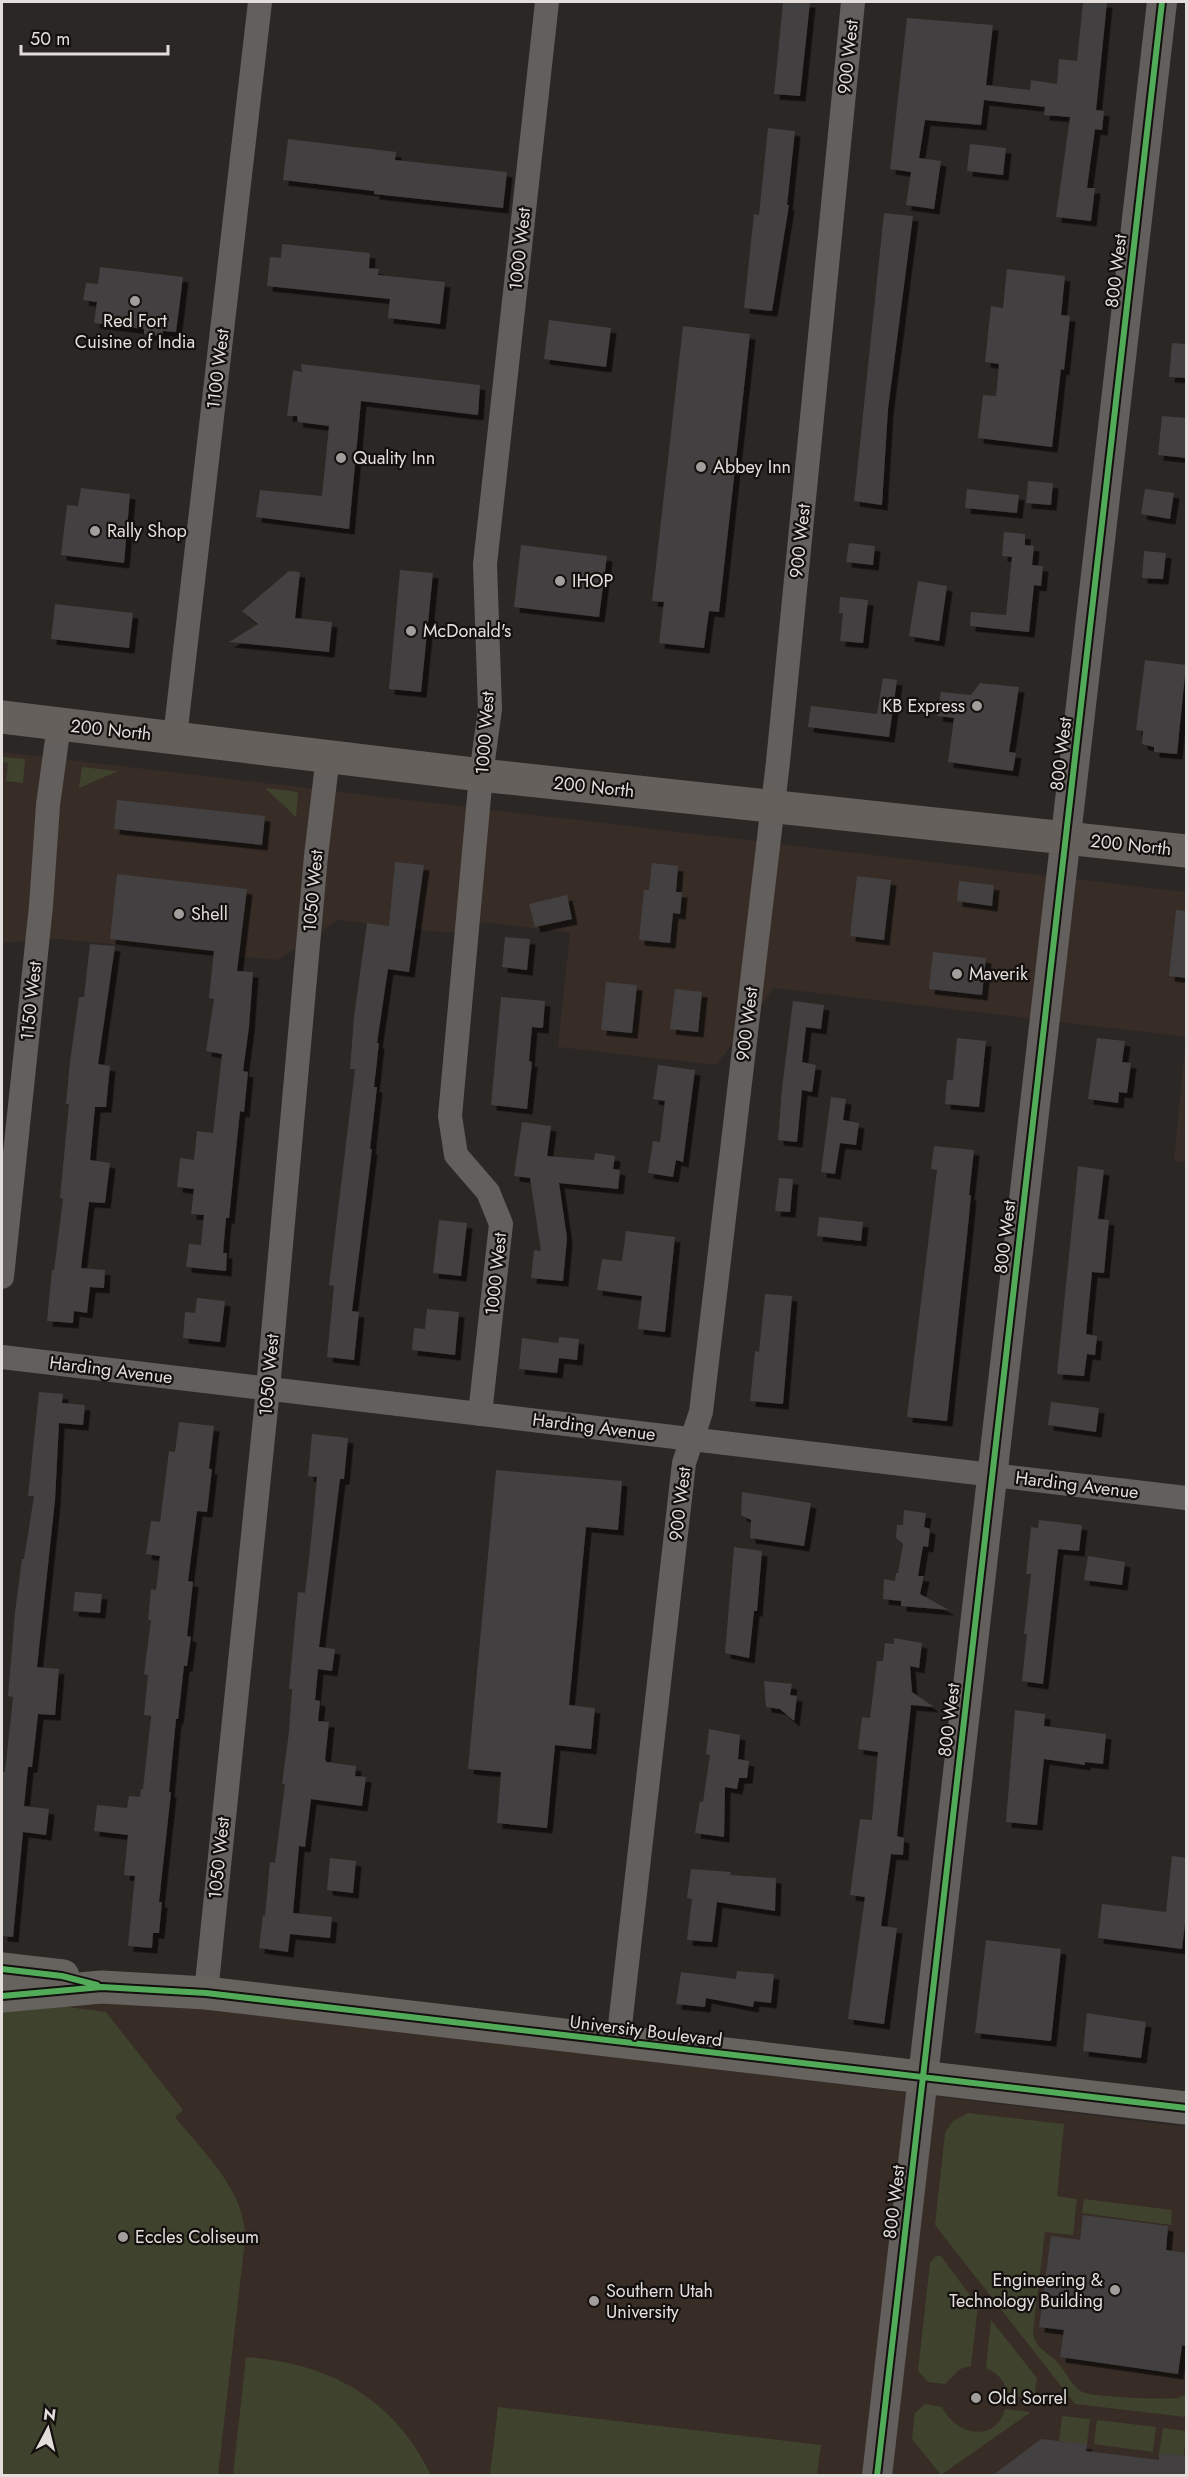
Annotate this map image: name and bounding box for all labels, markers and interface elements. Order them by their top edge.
scale bar [21,18,168,56]
street label: 900 West [831,18,865,95]
text: 50 m [30,26,70,52]
street label: 1000 West [503,206,537,292]
street label: 800 West [1099,232,1133,309]
marker: Red Fort Cuisine of India [128,294,142,308]
place label: Red Fort Cuisine of India [75,308,195,355]
street label: 1100 West [200,327,236,411]
place label: Quality Inn [353,445,435,471]
marker: Quality Inn [334,451,348,465]
place label: Abbey Inn [713,454,791,480]
marker: Abbey Inn [694,460,708,474]
street label: 900 West [783,502,817,579]
place label: Rally Shop [107,518,187,544]
marker: Rally Shop [88,524,102,538]
place label: IHOP [572,568,613,594]
marker: IHOP [553,574,567,588]
place label: McDonald's [423,618,511,644]
marker: McDonald's [404,624,418,638]
street label: 1000 West [469,690,501,775]
place label: KB Express [882,693,965,719]
marker: KB Express [970,699,984,713]
street label: 200 North [69,713,153,747]
street label: 800 West [1044,715,1078,792]
street label: 200 North [552,770,636,804]
street label: 200 North [1089,828,1173,862]
street label: 1050 West [296,848,330,933]
place label: Shell [191,901,228,927]
marker: Shell [172,907,186,921]
street label: 1150 West [14,959,48,1042]
place label: Maverik [969,961,1028,987]
marker: Maverik [950,967,964,981]
street label: 900 West [730,985,765,1063]
street label: 800 West [988,1198,1022,1275]
street label: 1000 West [479,1231,513,1317]
street label: 1050 West [252,1332,286,1417]
street label: Harding Avenue [48,1350,174,1390]
street label: Harding Avenue [531,1407,657,1447]
street label: 900 West [663,1465,698,1543]
street label: Harding Avenue [1014,1465,1140,1505]
street label: 800 West [932,1681,966,1758]
street label: 1050 West [202,1815,236,1900]
street label: University Boulevard [568,2009,724,2053]
street label: 800 West [877,2163,911,2240]
place label: Eccles Coliseum [135,2224,259,2250]
marker: Eccles Coliseum [116,2230,130,2244]
place label: Engineering & Technology Building [949,2267,1103,2314]
place label: Southern Utah University [606,2278,713,2325]
marker: Engineering & Technology Building [1108,2283,1122,2297]
marker: Southern Utah University [587,2294,601,2308]
place label: Old Sorrel [988,2385,1067,2411]
marker: Old Sorrel [969,2391,983,2405]
north arrow [18,2399,78,2459]
text: N [42,2402,57,2427]

